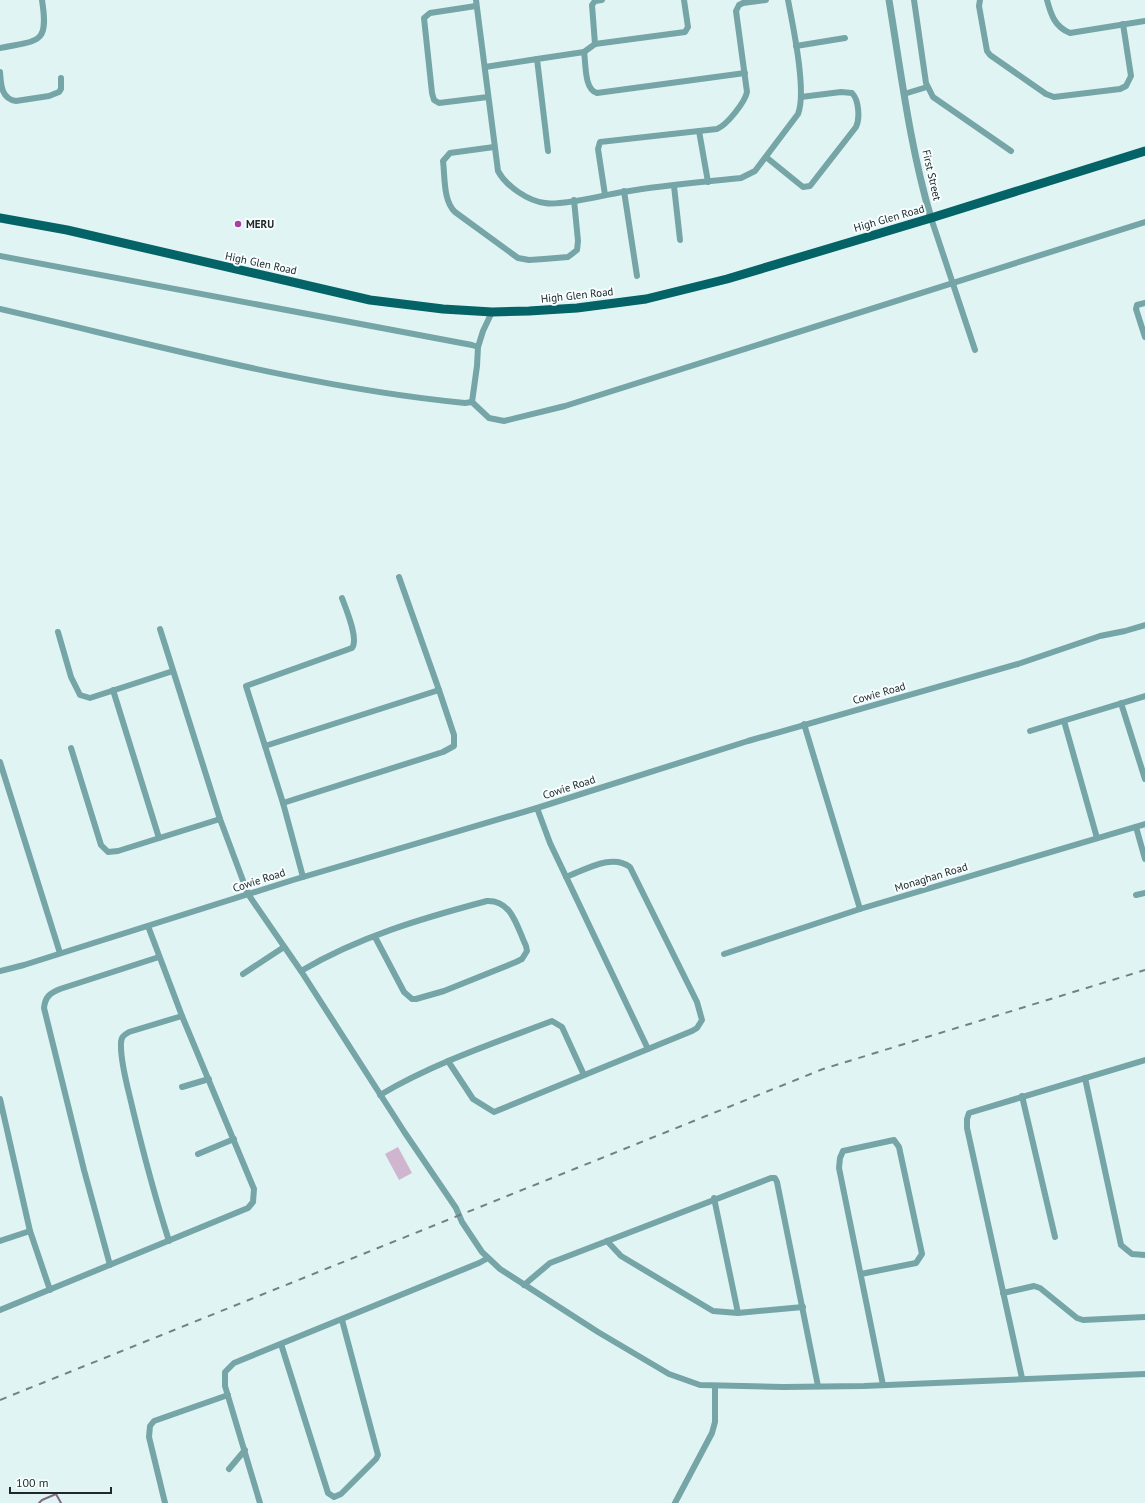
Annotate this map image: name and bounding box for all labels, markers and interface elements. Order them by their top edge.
street label: First Street [919,148,945,202]
street label: High Glen Road [852,201,926,235]
place label: MERU [246,217,274,231]
marker: MERU [233,219,243,229]
street label: High Glen Road [224,249,298,277]
street label: High Glen Road [540,284,614,306]
street label: Cowie Road [851,679,907,707]
street label: Cowie Road [541,772,597,802]
street label: Monaghan Road [893,859,969,895]
street label: Cowie Road [231,865,287,895]
scale bar [10,1469,111,1495]
text: 100 m [16,1475,49,1490]

